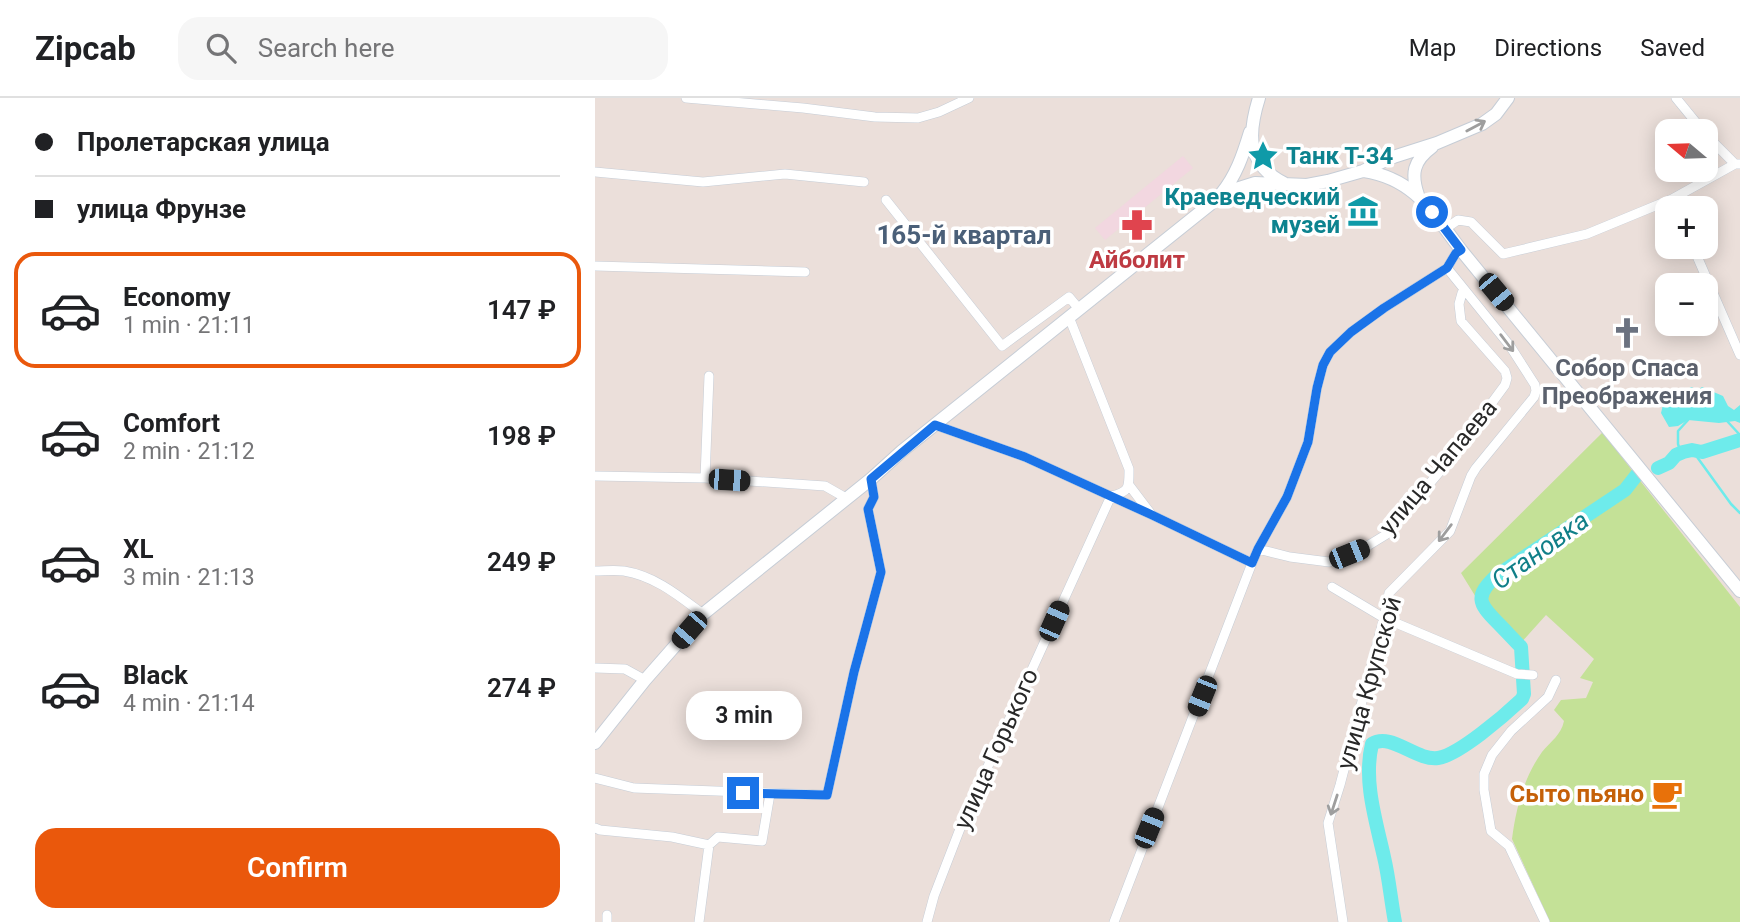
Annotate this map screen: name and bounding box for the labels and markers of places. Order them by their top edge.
place icon: Танк Т-34 [1246,139,1280,173]
place label: Танк Т-34 [1286,142,1393,170]
place label: Краеведческий музей [1164,183,1340,239]
museum icon: Краеведческий музей [1346,194,1380,228]
pharmacy icon: Айболит [1120,208,1154,242]
place label: Айболит [1089,246,1185,274]
church icon: Собор Спаса Преображения [1610,316,1644,350]
place label: Собор Спаса Преображения [1542,354,1712,410]
cafe icon: Сыто пьяно [1650,777,1684,811]
place label: Сыто пьяно [1510,780,1644,808]

